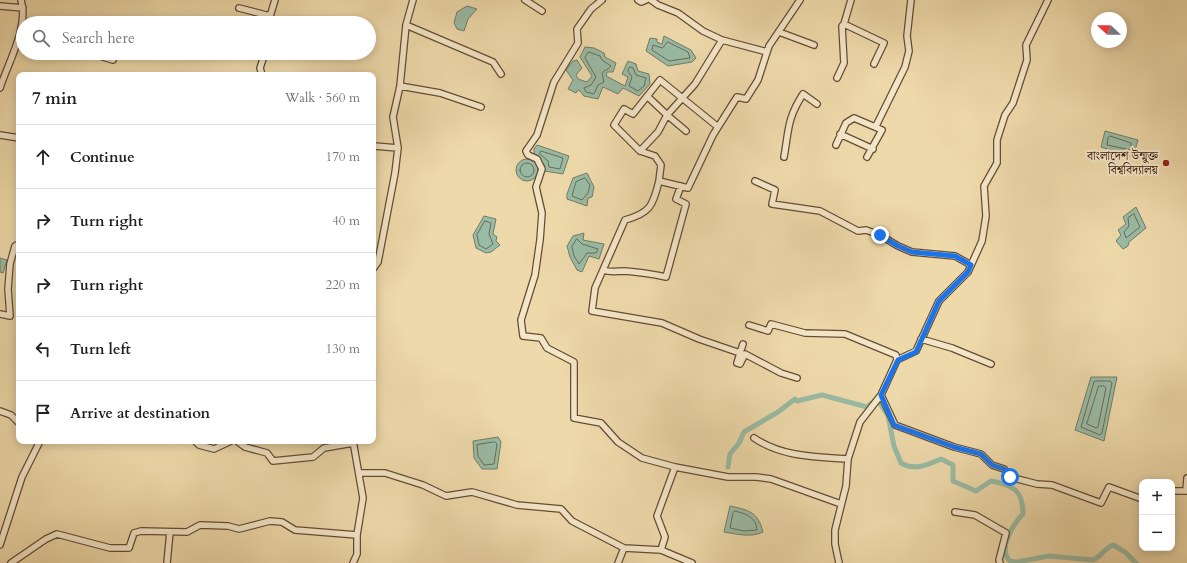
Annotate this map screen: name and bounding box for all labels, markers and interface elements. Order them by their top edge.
north arrow [1091,12,1127,48]
search box [16,16,376,60]
icon: search [30,27,52,49]
text: Search here [62,28,135,48]
text: 7 min [32,87,77,110]
text: Walk · 560 m [285,89,360,107]
icon: ahead [32,146,54,168]
text: Continue [70,147,135,167]
place label: বাংলাদেশ উন্মুক্ত বিশ্ববিদ্যালয় [1086,147,1159,178]
text: 170 m [326,148,360,166]
marker: বাংলাদেশ উন্মুক্ত বিশ্ববিদ্যালয় [1161,158,1171,168]
icon: right [32,210,54,232]
text: Turn right [70,211,143,231]
text: 40 m [332,212,360,230]
route end [871,226,889,244]
icon: right [32,274,54,296]
text: Turn right [70,275,143,295]
text: 220 m [326,276,360,294]
icon: left [32,338,54,360]
text: Turn left [70,339,131,359]
text: 130 m [326,340,360,358]
icon: arrive [32,402,54,424]
text: Arrive at destination [70,403,210,423]
route start [1001,468,1019,486]
map controls [1139,479,1175,551]
button: + [1139,479,1175,515]
button: − [1139,515,1175,551]

